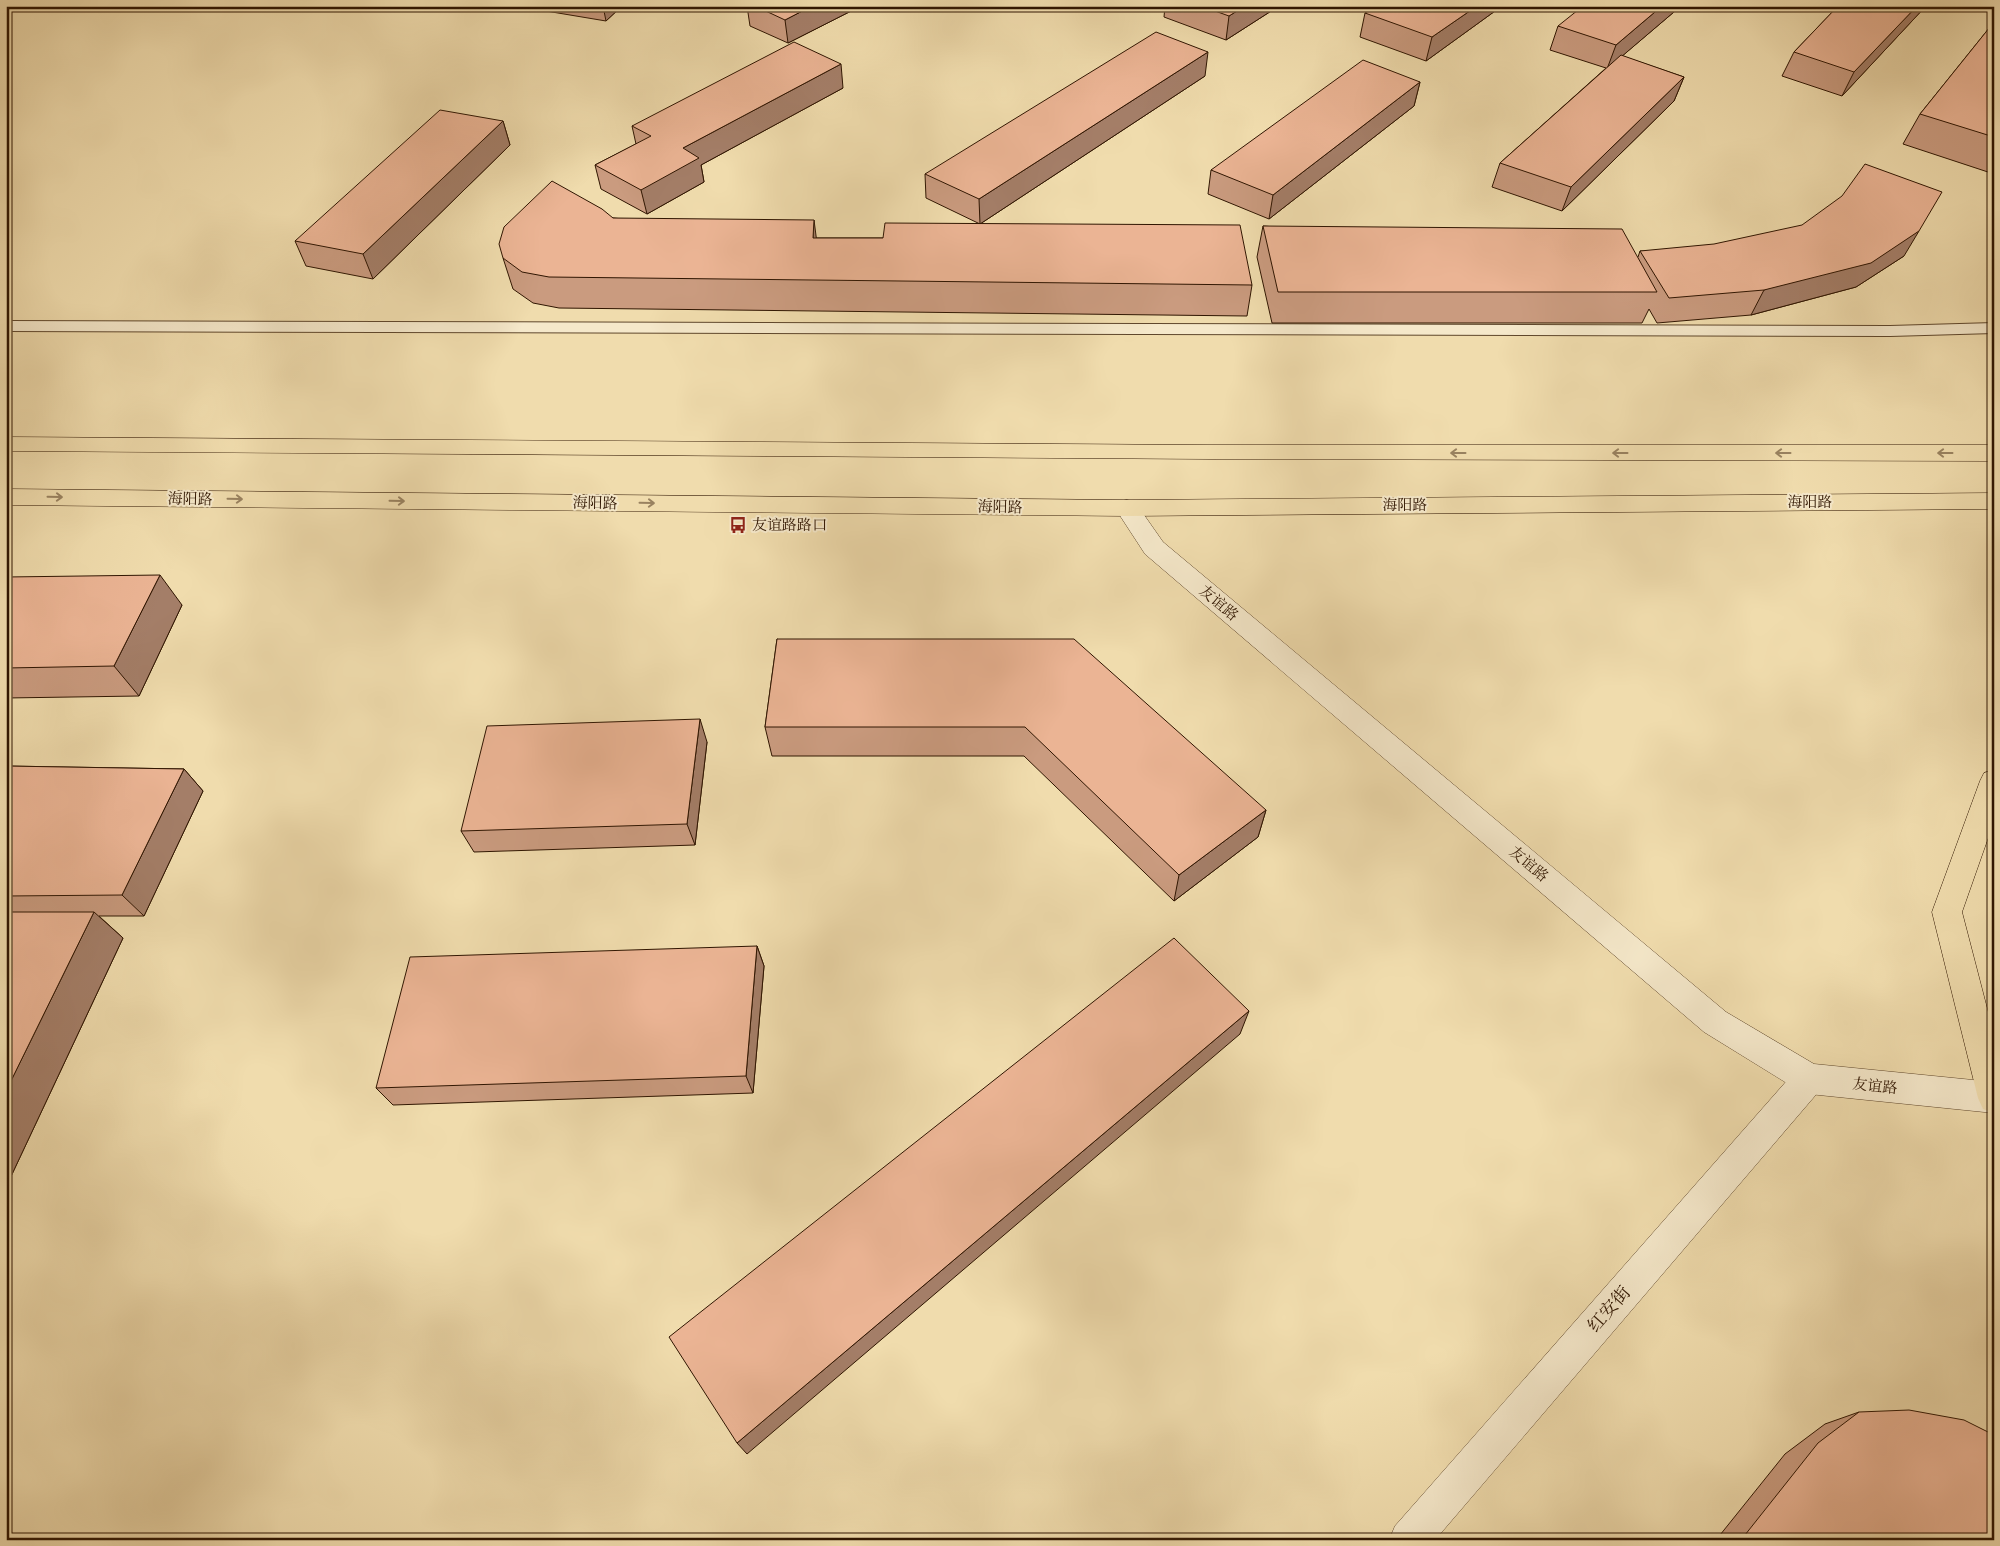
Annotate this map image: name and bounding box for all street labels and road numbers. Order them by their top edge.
street label: 海阳路 [167,490,213,508]
street label: 海阳路 [1787,493,1833,511]
street label: 海阳路 [572,494,618,512]
street label: 海阳路 [1382,496,1428,514]
street label: 海阳路 [977,498,1023,516]
street label: 友谊路 [1196,582,1242,624]
street label: 友谊路 [1506,843,1552,885]
street label: 友谊路 [1852,1075,1898,1097]
street label: 红安街 [1583,1281,1635,1337]

